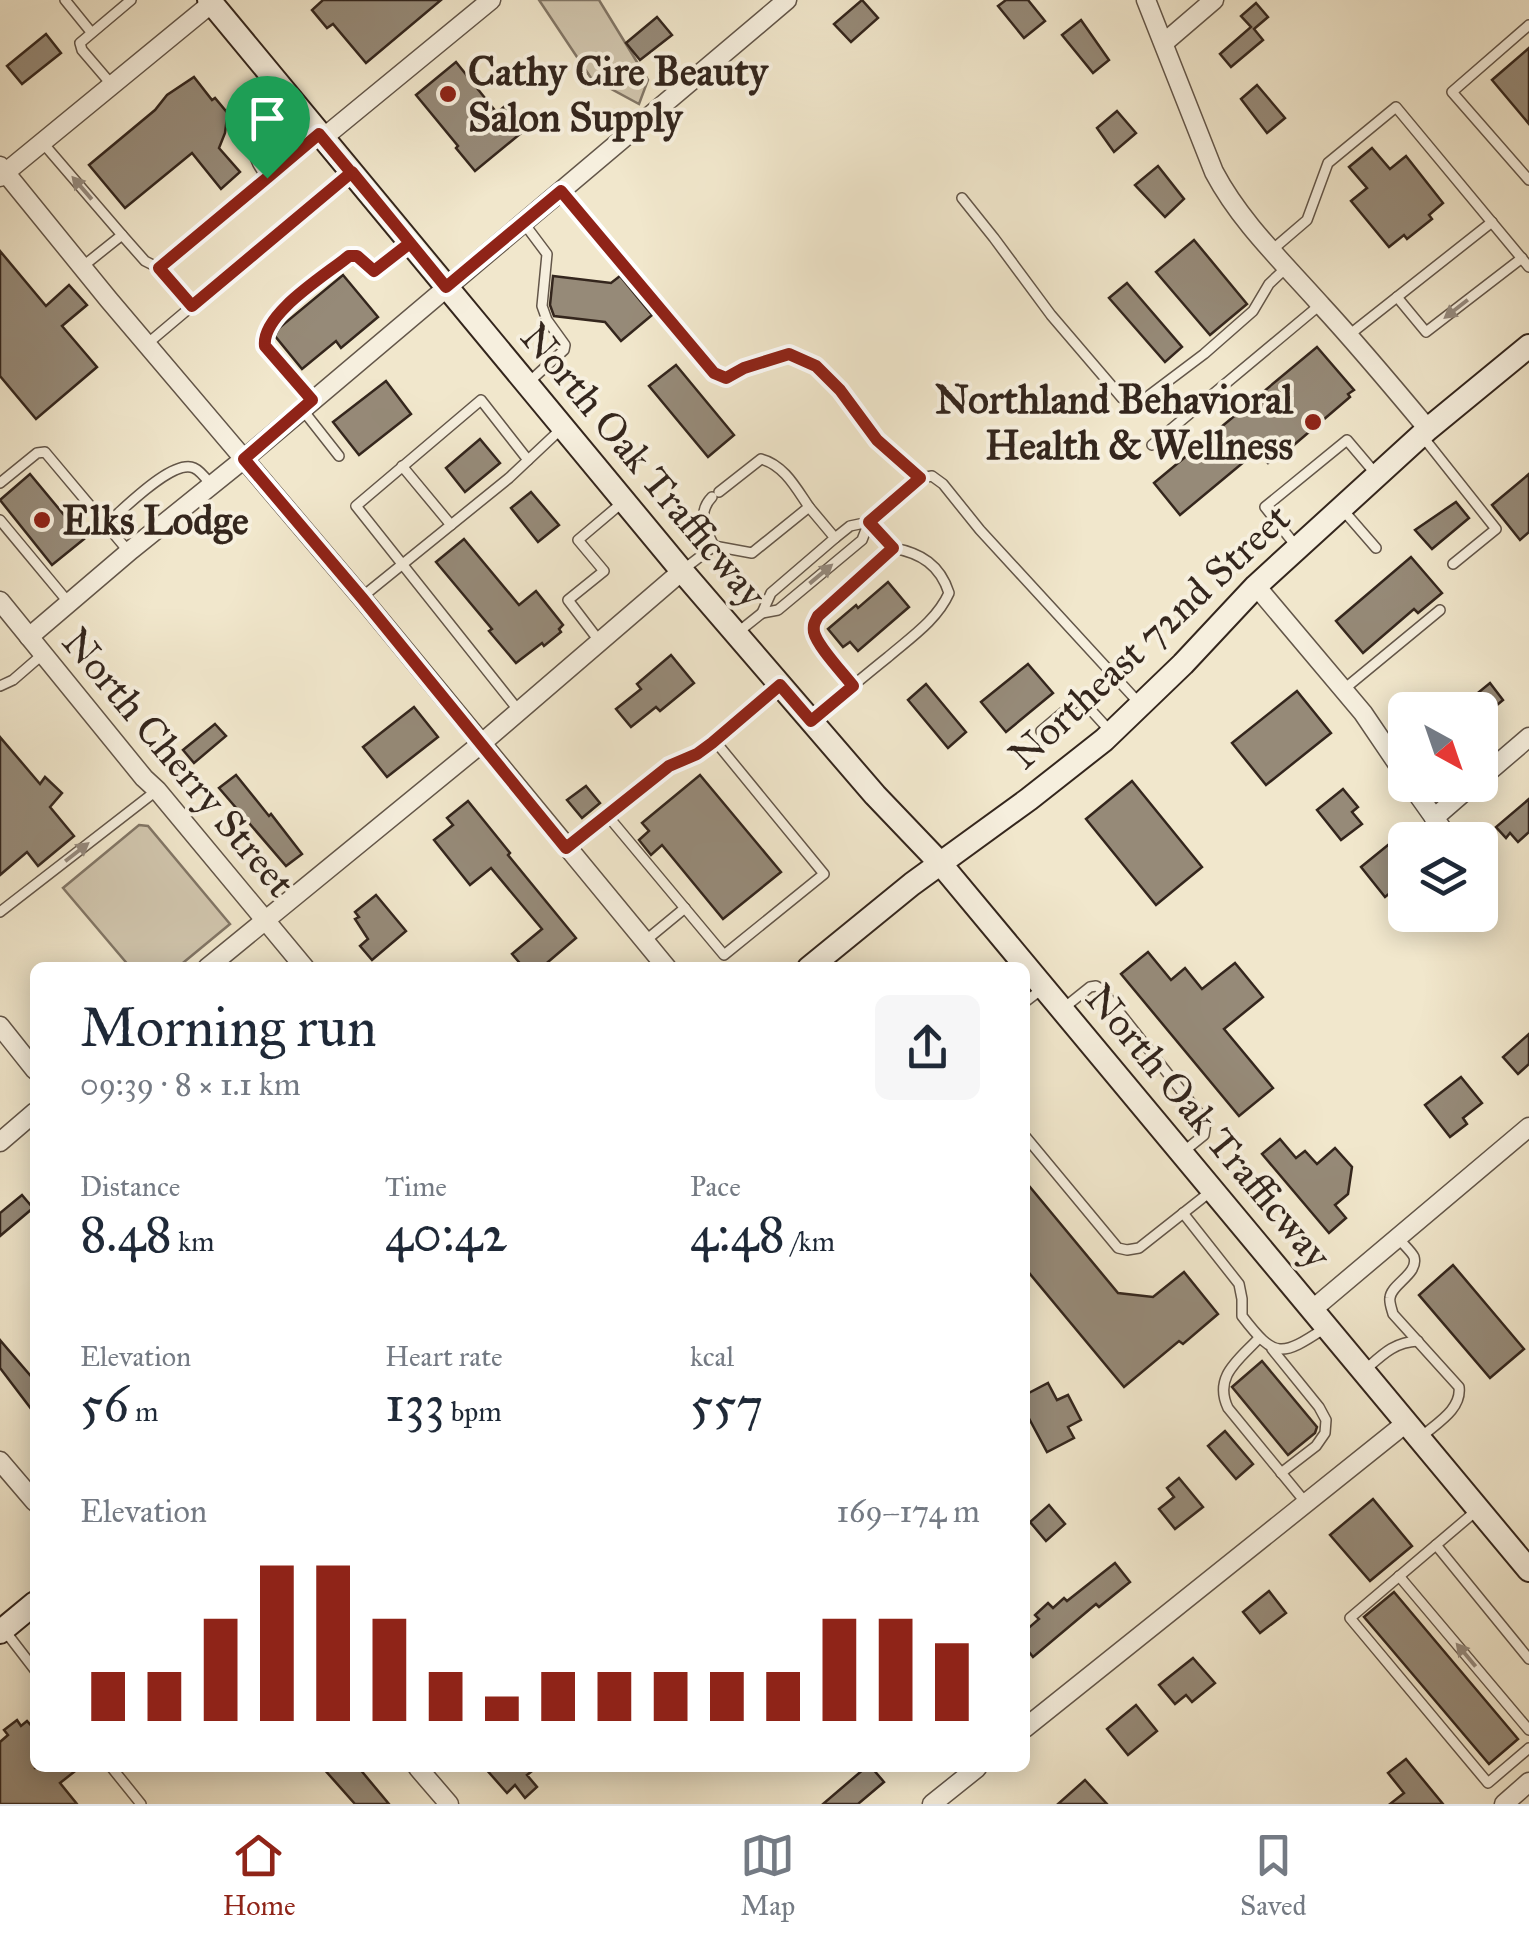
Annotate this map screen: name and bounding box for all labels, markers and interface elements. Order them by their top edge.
place label: Cathy Cire Beauty Salon Supply [468,47,769,142]
pin [225,76,310,179]
marker: Cathy Cire Beauty Salon Supply [437,83,459,105]
icon: arrive [240,91,295,146]
one-way arrow [72,176,94,201]
one-way arrow [1443,299,1469,319]
street label: North Oak Trafficway [510,313,778,618]
place label: Northland Behavioral Health & Wellness [935,375,1294,470]
marker: Northland Behavioral Health & Wellness [1302,411,1324,433]
street label: Northeast 72nd Street [999,493,1300,779]
place label: Elks Lodge [62,496,249,545]
marker: Elks Lodge [31,509,53,531]
one-way arrow [808,563,833,585]
street label: North Cherry Street [52,618,305,907]
north arrow [1388,692,1498,802]
map controls [1388,692,1498,932]
button: layers [1388,822,1498,932]
one-way arrow [64,842,90,863]
street label: North Oak Trafficway [1075,974,1343,1279]
text: Morning run [80,994,377,1061]
button: share [875,995,980,1100]
text: 09:39 · 8 × 1.1 km [80,1065,301,1104]
text: Distance [80,1169,180,1204]
text: Time [385,1169,447,1204]
text: Pace [690,1169,741,1204]
text: 8.48 [80,1204,172,1265]
text: 40:42 [385,1204,507,1265]
text: 4:48 [690,1204,785,1265]
text: km [172,1224,214,1259]
text: /km [785,1224,835,1259]
text: Elevation [80,1339,191,1374]
text: Heart rate [385,1339,503,1374]
text: kcal [690,1339,734,1374]
text: 56 [80,1374,129,1435]
text: 133 [385,1374,445,1435]
text: 557 [690,1374,763,1435]
text: m [129,1394,158,1429]
text: bpm [445,1394,502,1429]
text: Elevation [80,1492,207,1531]
text: 169–174 m [837,1492,980,1531]
one-way arrow [1456,1643,1477,1668]
tab: Home [222,1828,296,1923]
tab: Map [740,1828,795,1923]
tab: Saved [1240,1828,1307,1923]

